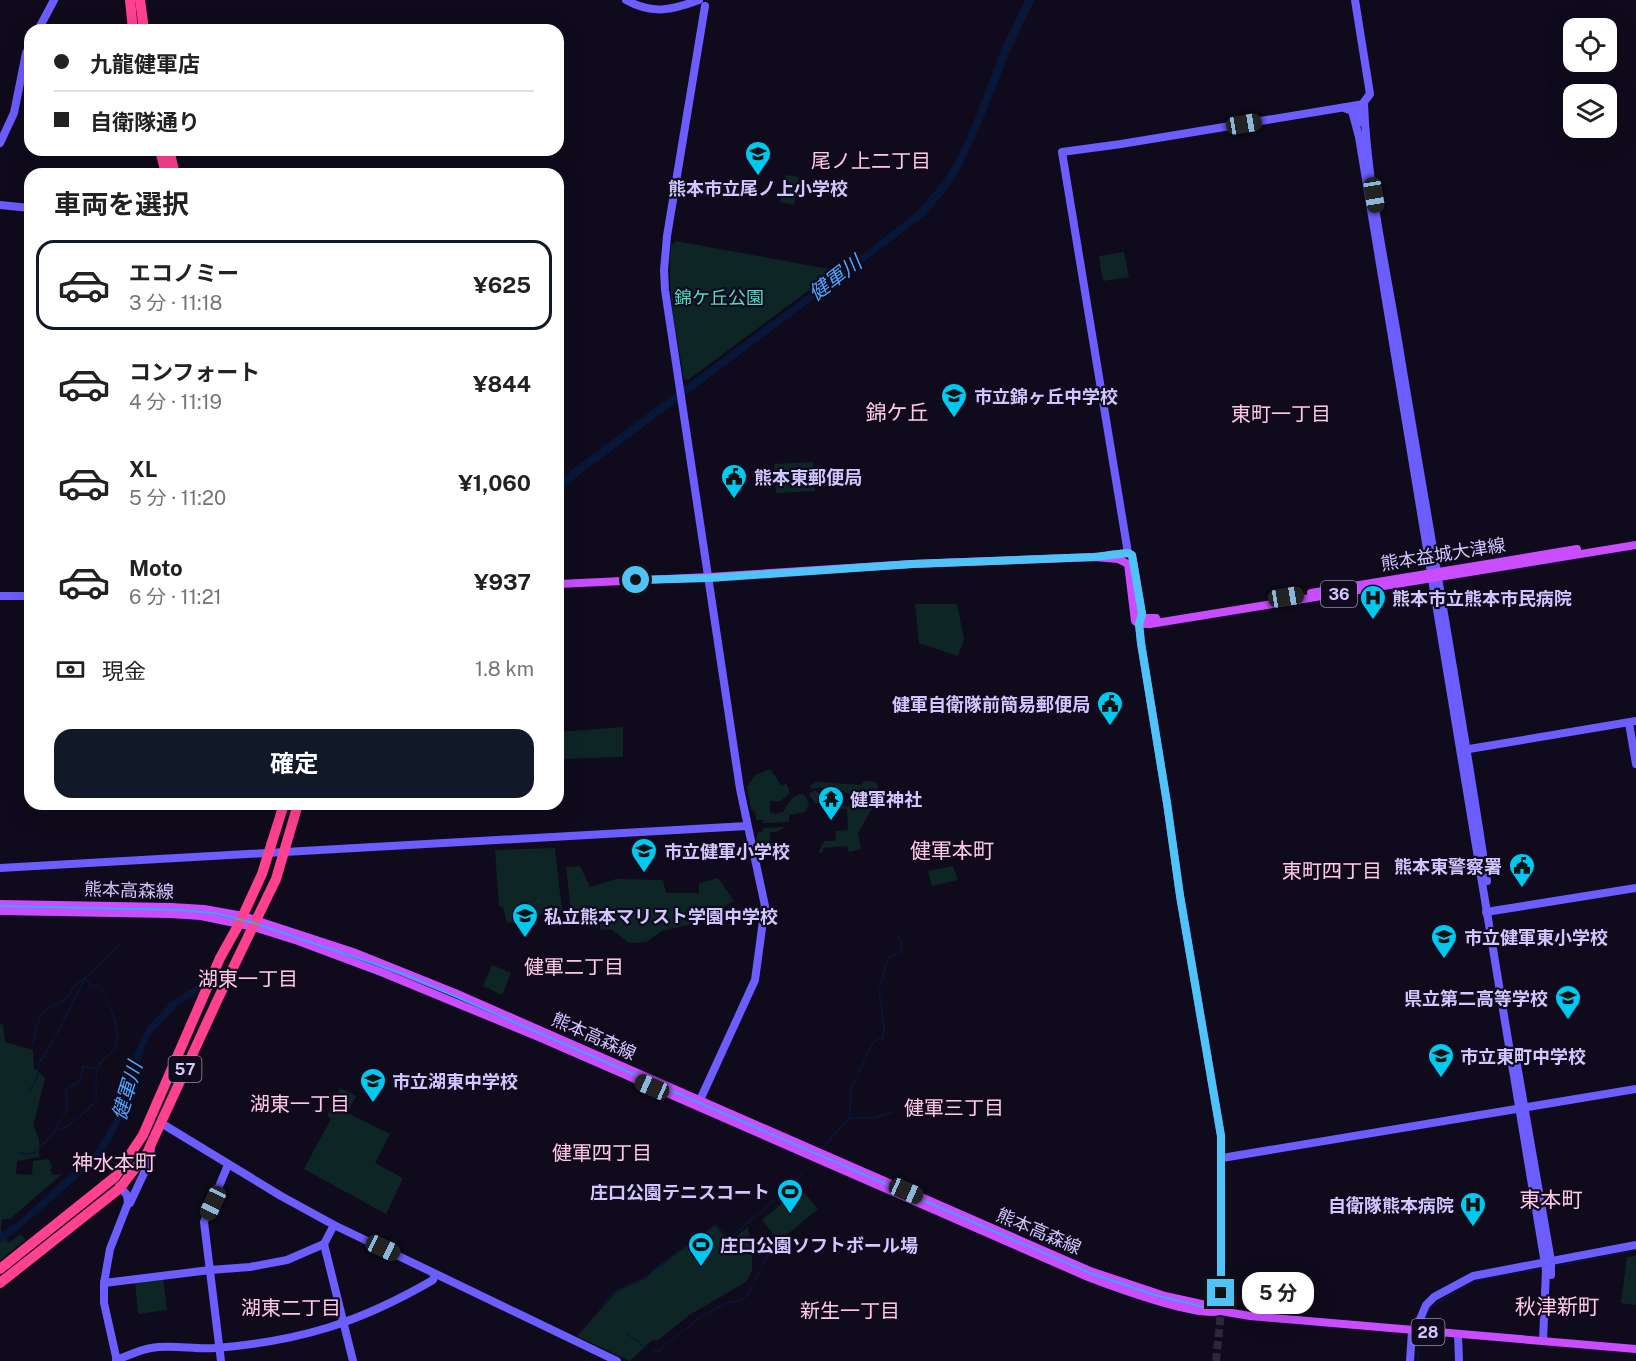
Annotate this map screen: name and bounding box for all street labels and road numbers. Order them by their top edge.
street label: 熊本益城大津線 [1379,534,1507,574]
road number: 36 [1321,581,1357,607]
street label: 熊本高森線 [84,878,174,902]
street label: 熊本高森線 [549,1008,639,1064]
road number: 57 [168,1056,201,1082]
street label: 熊本高森線 [993,1204,1085,1258]
road number: 28 [1412,1319,1444,1345]

